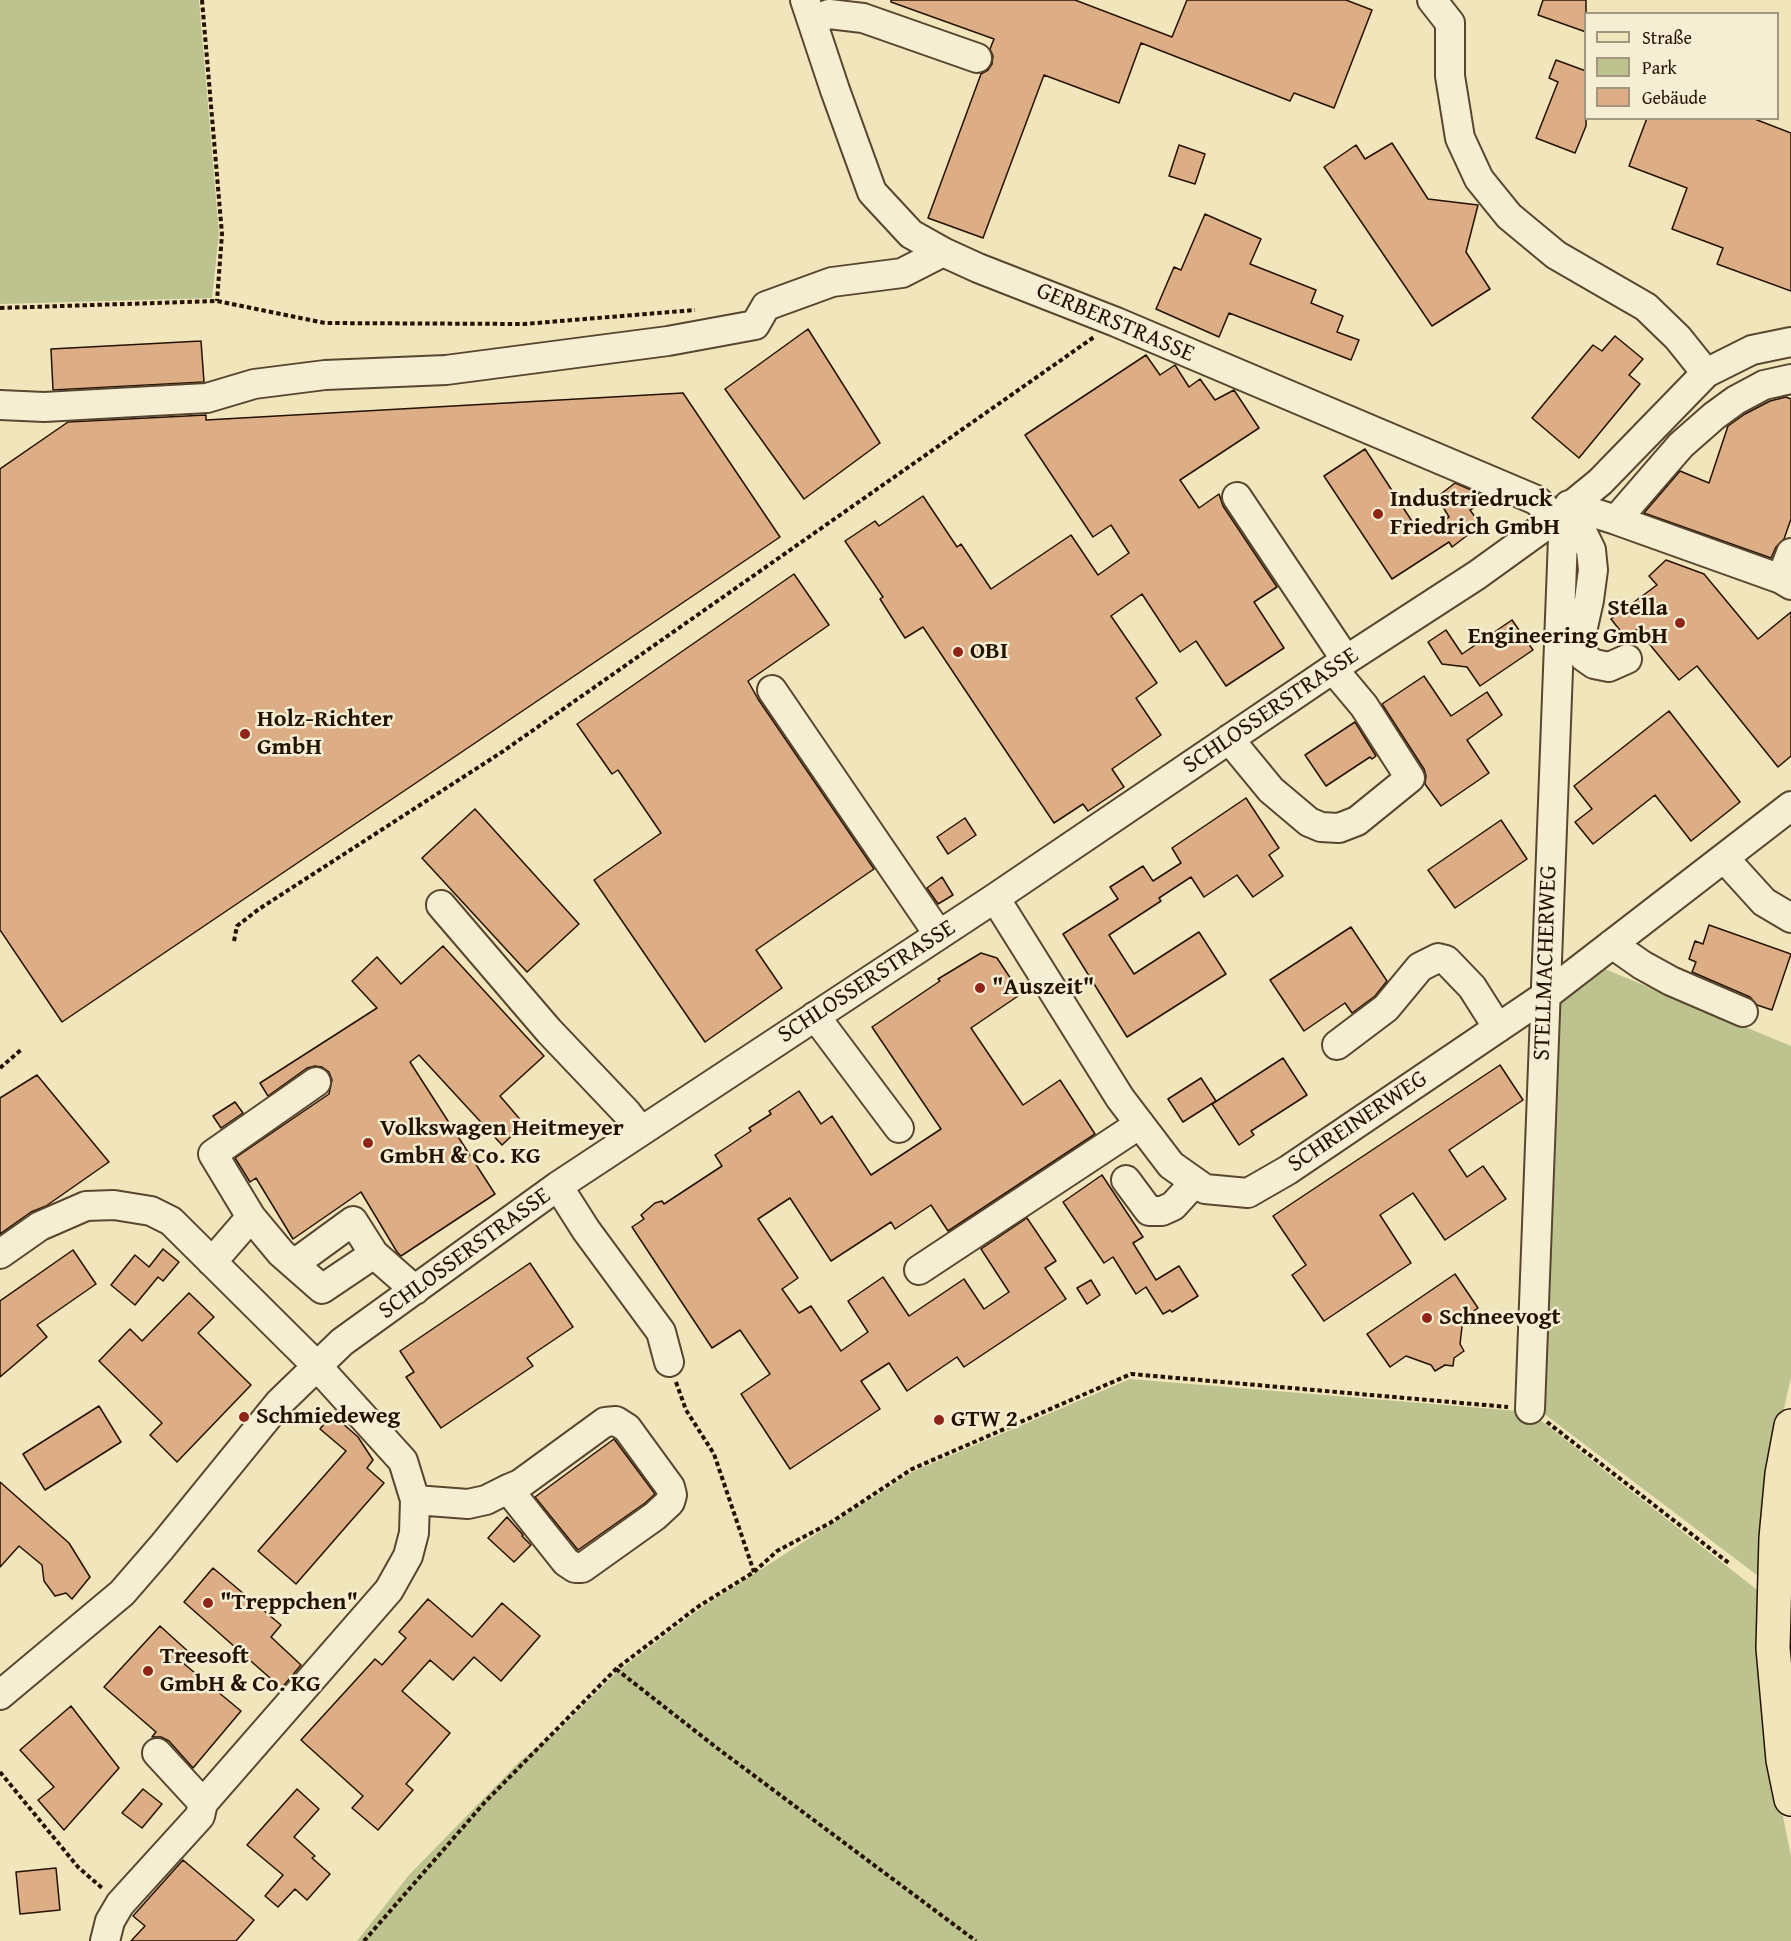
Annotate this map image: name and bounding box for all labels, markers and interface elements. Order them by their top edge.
legend [1584,12,1779,120]
text: Straße [1642,24,1692,51]
text: Park [1642,54,1677,81]
text: Gebäude [1642,84,1707,111]
street label: GERBERSTRASSE [1032,277,1198,369]
place label: Industriedruck Friedrich GmbH [1390,486,1560,542]
marker: Industriedruck Friedrich GmbH [1371,507,1385,521]
place label: Stella Engineering GmbH [1468,595,1668,651]
marker: Stella Engineering GmbH [1673,616,1687,630]
place label: OBI [970,638,1008,666]
street label: SCHLOSSERSTRASSE [1178,642,1364,780]
marker: OBI [951,645,965,659]
place label: Holz-Richter GmbH [257,706,393,762]
marker: Holz-Richter GmbH [238,727,252,741]
street label: STELLMACHERWEG [1528,865,1564,1061]
street label: SCHLOSSERSTRASSE [773,914,961,1050]
place label: "Auszeit" [992,974,1094,1002]
marker: "Auszeit" [973,981,987,995]
street label: SCHREINERWEG [1283,1065,1433,1179]
place label: Volkswagen Heitmeyer GmbH & Co. KG [380,1115,624,1171]
marker: Volkswagen Heitmeyer GmbH & Co. KG [361,1136,375,1150]
street label: SCHLOSSERSTRASSE [373,1182,557,1326]
place label: Schneevogt [1439,1304,1561,1332]
marker: Schneevogt [1420,1311,1434,1325]
place label: Schmiedeweg [256,1403,400,1431]
place label: GTW 2 [951,1406,1018,1434]
marker: Schmiedeweg [237,1410,251,1424]
marker: GTW 2 [932,1413,946,1427]
place label: "Treppchen" [220,1589,358,1617]
marker: "Treppchen" [201,1596,215,1610]
place label: Treesoft GmbH & Co. KG [160,1643,320,1699]
marker: Treesoft GmbH & Co. KG [141,1664,155,1678]

